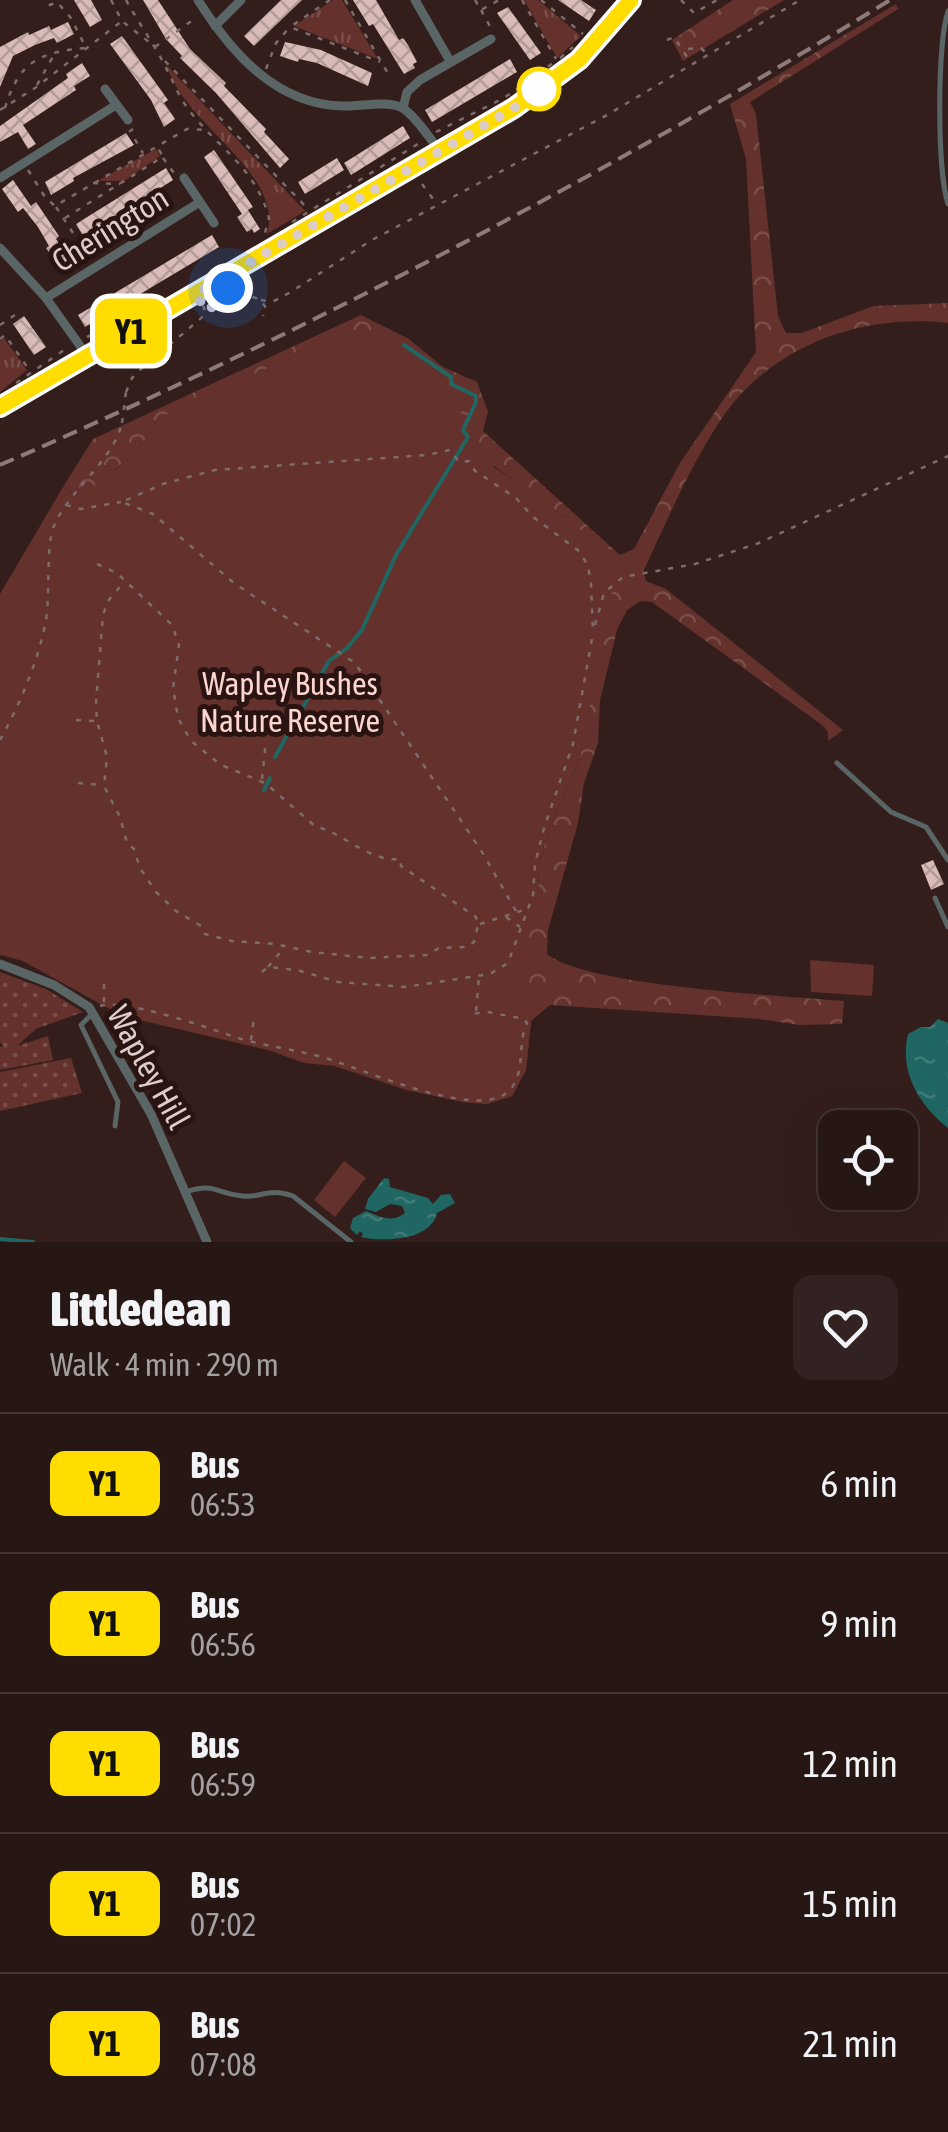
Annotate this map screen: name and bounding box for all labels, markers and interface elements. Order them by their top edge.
unlabelled marker [518,68,560,110]
street label: Cherington [45,179,175,279]
your location [203,263,253,313]
line badge: Y1 [86,298,176,364]
text: Y1 [115,311,147,351]
park label: Wapley Bushes Nature Reserve [200,665,380,739]
street label: Wapley Hill [100,999,198,1136]
map controls [818,1110,918,1210]
button: locate [818,1110,918,1210]
button: heart [793,1275,898,1380]
text: Littledean [50,1281,231,1336]
text: Walk · 4 min · 290 m [50,1346,279,1383]
text: Bus [190,1443,240,1486]
text: 6 min [820,1462,898,1505]
text: Y1 [89,1463,121,1503]
text: 06:53 [190,1486,256,1523]
text: Bus [190,1583,240,1626]
text: 9 min [820,1602,898,1645]
text: Y1 [89,1603,121,1643]
text: 06:56 [190,1626,256,1663]
text: Bus [190,1723,240,1766]
text: 12 min [803,1742,898,1785]
text: Y1 [89,1743,121,1783]
text: 06:59 [190,1766,256,1803]
text: Bus [190,1863,240,1906]
text: 15 min [803,1882,898,1925]
text: Y1 [89,1883,121,1923]
text: 07:02 [190,1906,257,1943]
text: Bus [190,2003,240,2046]
text: 21 min [803,2022,898,2065]
text: Y1 [89,2023,121,2063]
text: 07:08 [190,2046,257,2083]

